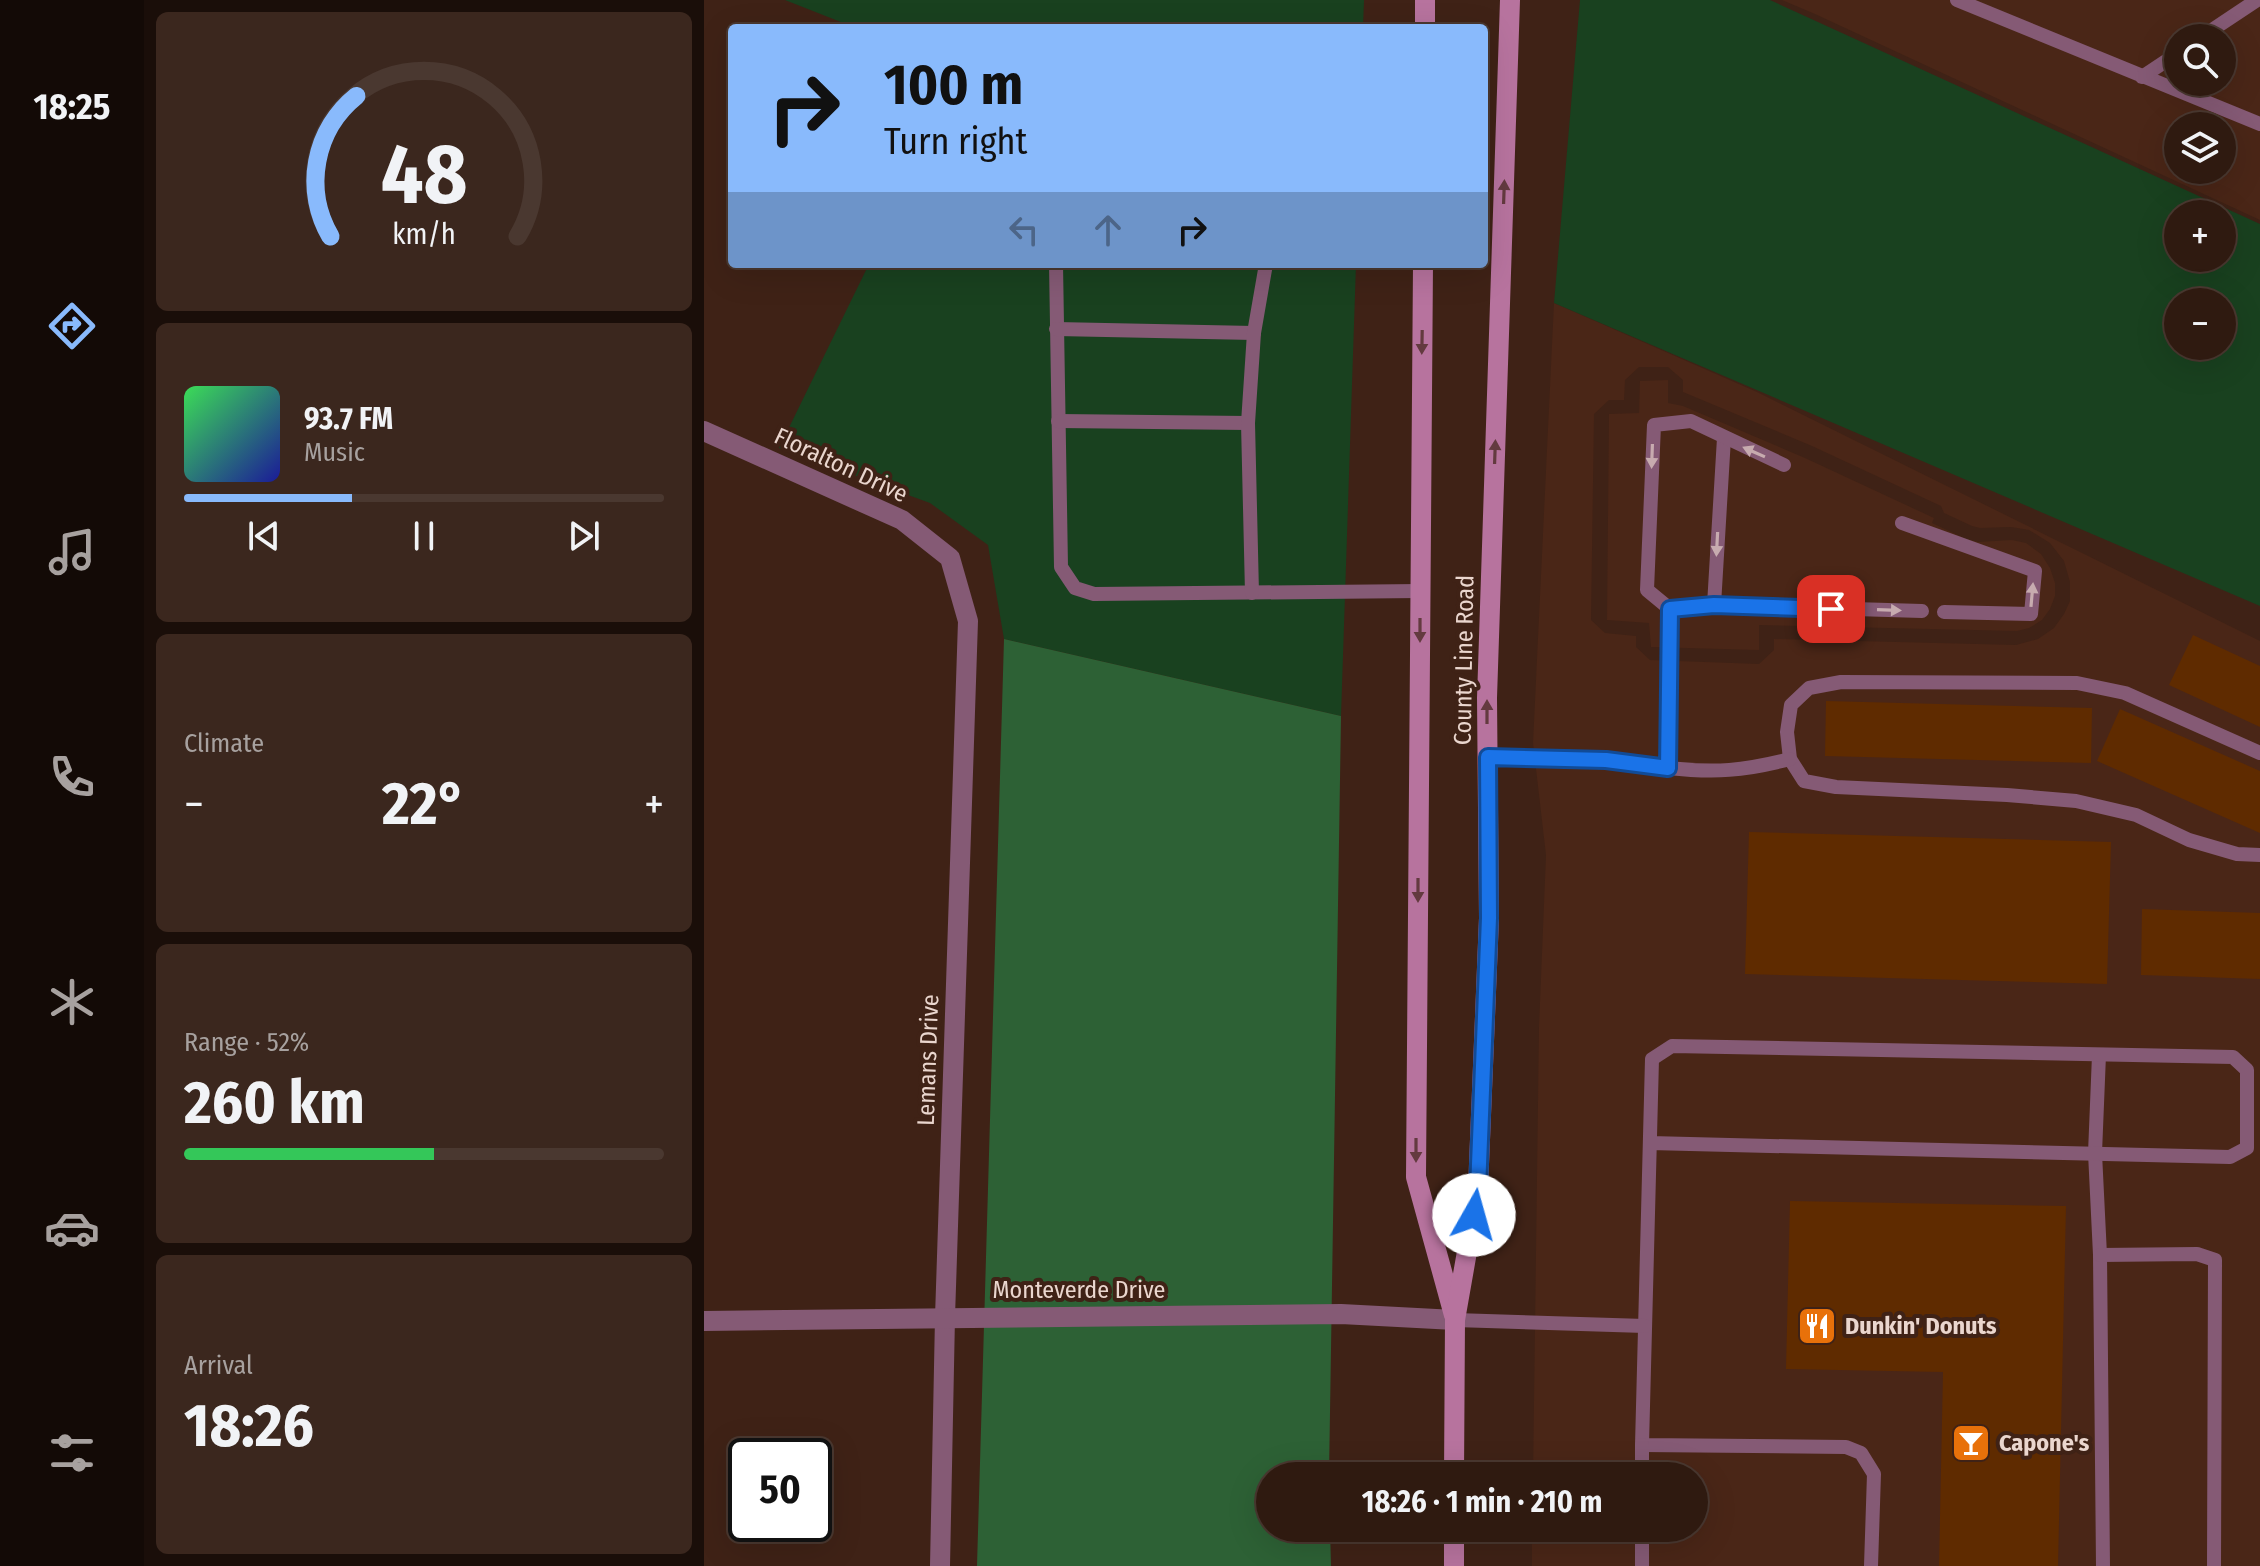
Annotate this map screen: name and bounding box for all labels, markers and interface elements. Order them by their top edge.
map controls [2164,24,2236,360]
button: search [2164,24,2236,96]
text: 100 m [884,52,1023,119]
icon: right [752,56,856,160]
text: 18:25 [34,85,110,129]
button: layers [2164,112,2236,184]
text: Turn right [884,120,1027,164]
text: 48 [381,125,467,225]
one-way arrow [1497,179,1510,204]
button: + [2164,200,2236,272]
icon: left [1002,208,1046,252]
icon: ahead [1086,208,1130,252]
icon: right [1170,208,1214,252]
text: km/h [392,218,456,253]
button: − [2164,288,2236,360]
icon: directions [44,298,100,354]
one-way arrow [1416,330,1428,355]
text: 93.7 FM [304,401,393,437]
street label: Floralton Drive [770,422,912,508]
text: Music [304,437,365,468]
one-way arrow [1489,439,1502,464]
one-way arrow [1646,444,1659,470]
one-way arrow [1742,445,1766,459]
icon: previous [242,514,286,558]
icon: pause [402,514,446,558]
icon: next [562,514,606,558]
icon: music [44,524,100,580]
one-way arrow [1710,532,1723,557]
street label: County Line Road [1449,575,1479,745]
pin [1797,575,1865,643]
one-way arrow [2026,582,2039,607]
icon: arrive [1809,587,1853,631]
one-way arrow [1877,604,1902,617]
one-way arrow [1414,618,1426,643]
one-way arrow [1481,699,1493,724]
text: Climate [184,728,264,759]
icon: phone [44,749,100,805]
text: 22° [382,768,466,840]
text: − [184,778,204,831]
text: + [644,778,664,831]
one-way arrow [1412,878,1424,903]
icon: climate [44,974,100,1030]
street label: Lemans Drive [912,994,944,1126]
text: Range · 52% [184,1027,309,1058]
text: 260 km [184,1067,365,1139]
one-way arrow [1410,1138,1422,1163]
position arrow [1432,1173,1516,1257]
icon: car [44,1200,100,1256]
street label: Monteverde Drive [993,1276,1165,1304]
restaurant icon: Dunkin' Donuts [1796,1305,1838,1347]
place label: Dunkin' Donuts [1845,1312,1997,1340]
text: Arrival [184,1350,253,1381]
text: 18:26 [184,1390,314,1462]
bar icon: Capone's [1950,1422,1992,1464]
icon: filters [44,1425,100,1481]
place label: Capone's [1999,1429,2090,1457]
speed limit sign: 50 [728,1438,832,1542]
text: 18:26 · 1 min · 210 m [1362,1484,1602,1520]

